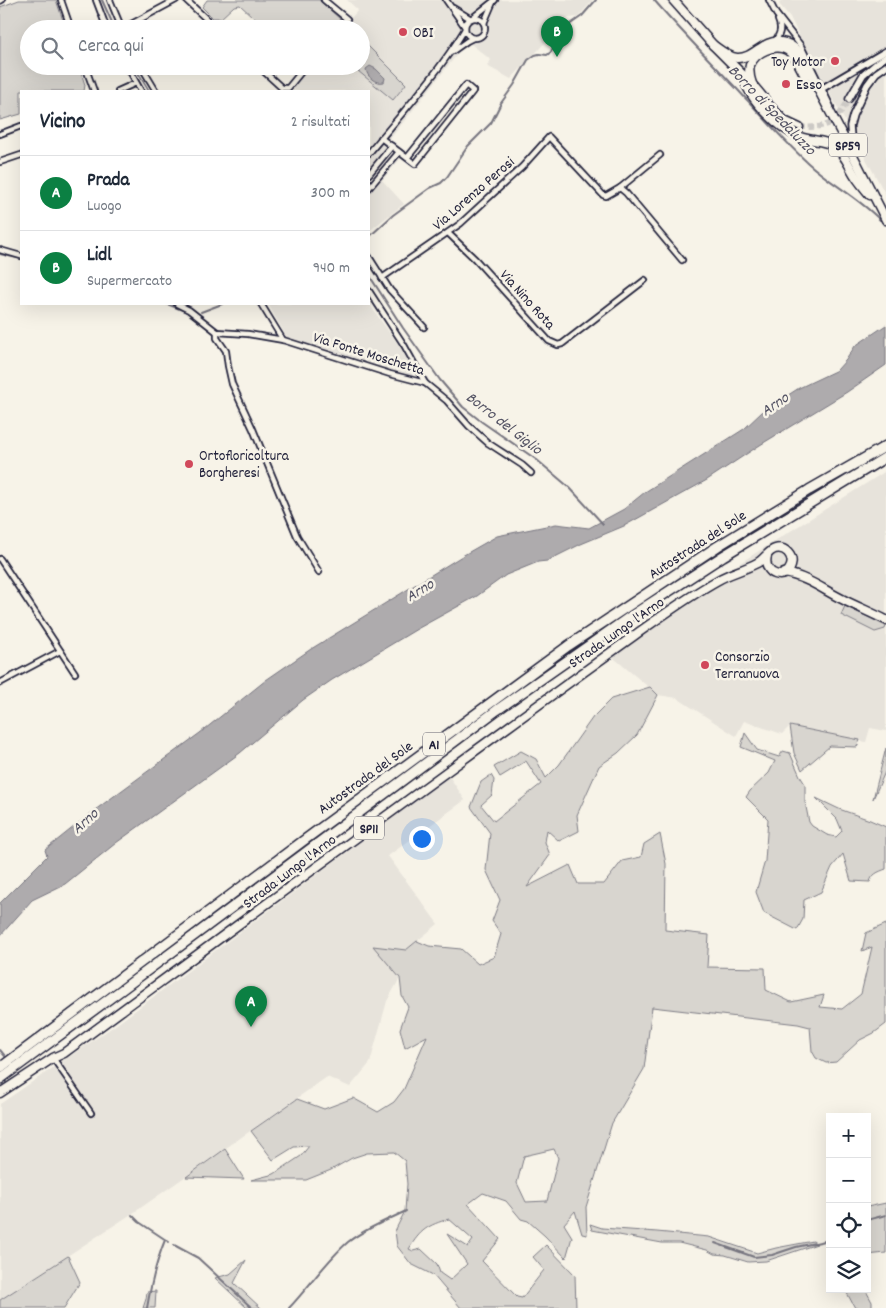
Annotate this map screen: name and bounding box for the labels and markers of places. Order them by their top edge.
pin: B [541,16,573,57]
place label: OBI [413,23,434,45]
marker: OBI [397,26,409,38]
place label: Toy Motor [771,52,825,74]
marker: Toy Motor [829,55,841,67]
place label: Esso [796,75,822,97]
marker: Esso [780,78,792,90]
place label: Ortofloricoltura Borgheresi [199,446,290,485]
marker: Ortofloricoltura Borgheresi [183,458,195,470]
place label: Consorzio Terranuova [715,647,780,686]
marker: Consorzio Terranuova [699,659,711,671]
pin: A [235,986,267,1027]

